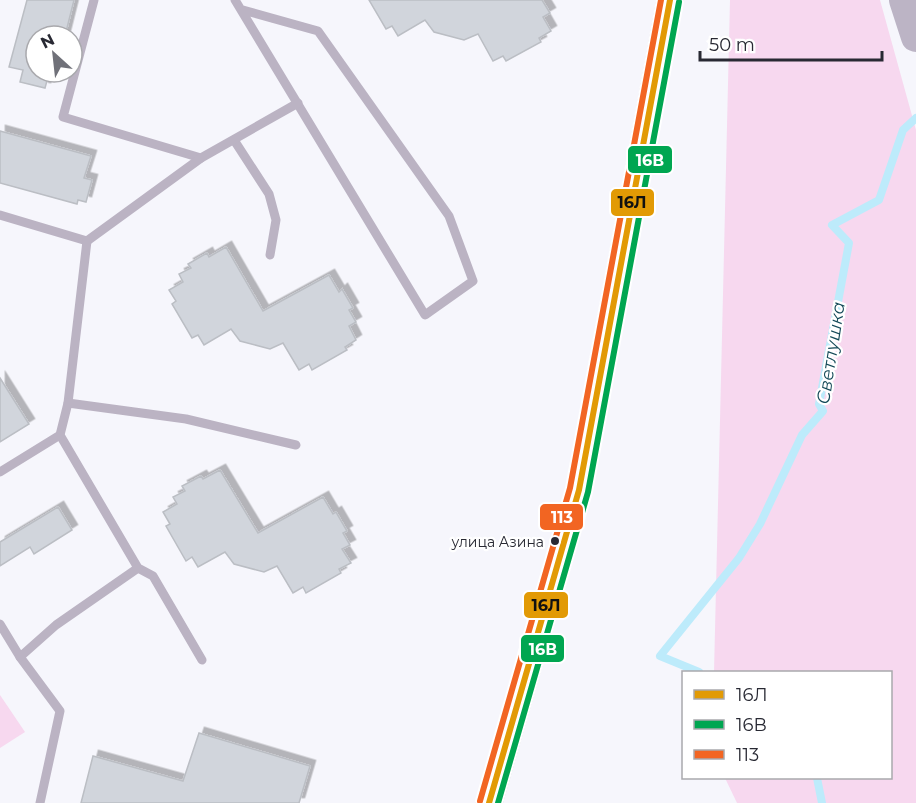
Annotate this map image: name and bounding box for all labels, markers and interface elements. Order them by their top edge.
north arrow [24,24,84,84]
scale bar [700,24,882,62]
text: N [37,30,57,52]
text: 50 m [709,34,755,56]
line badge: 16В [627,145,673,174]
text: 16В [636,151,664,170]
line badge: 16Л [610,188,655,217]
text: 16Л [617,193,647,212]
water label: Светлушка [812,300,850,406]
line badge: 113 [539,503,584,531]
text: 113 [551,508,573,527]
place label: улица Азина [450,533,544,551]
marker: улица Азина [549,535,561,547]
line badge: 16Л [523,591,569,619]
text: 16Л [531,596,561,615]
line badge: 16В [520,634,565,663]
text: 16В [529,640,557,659]
legend [682,671,892,779]
text: 16Л [736,684,768,706]
text: 16В [736,714,767,736]
text: 113 [736,744,759,766]

